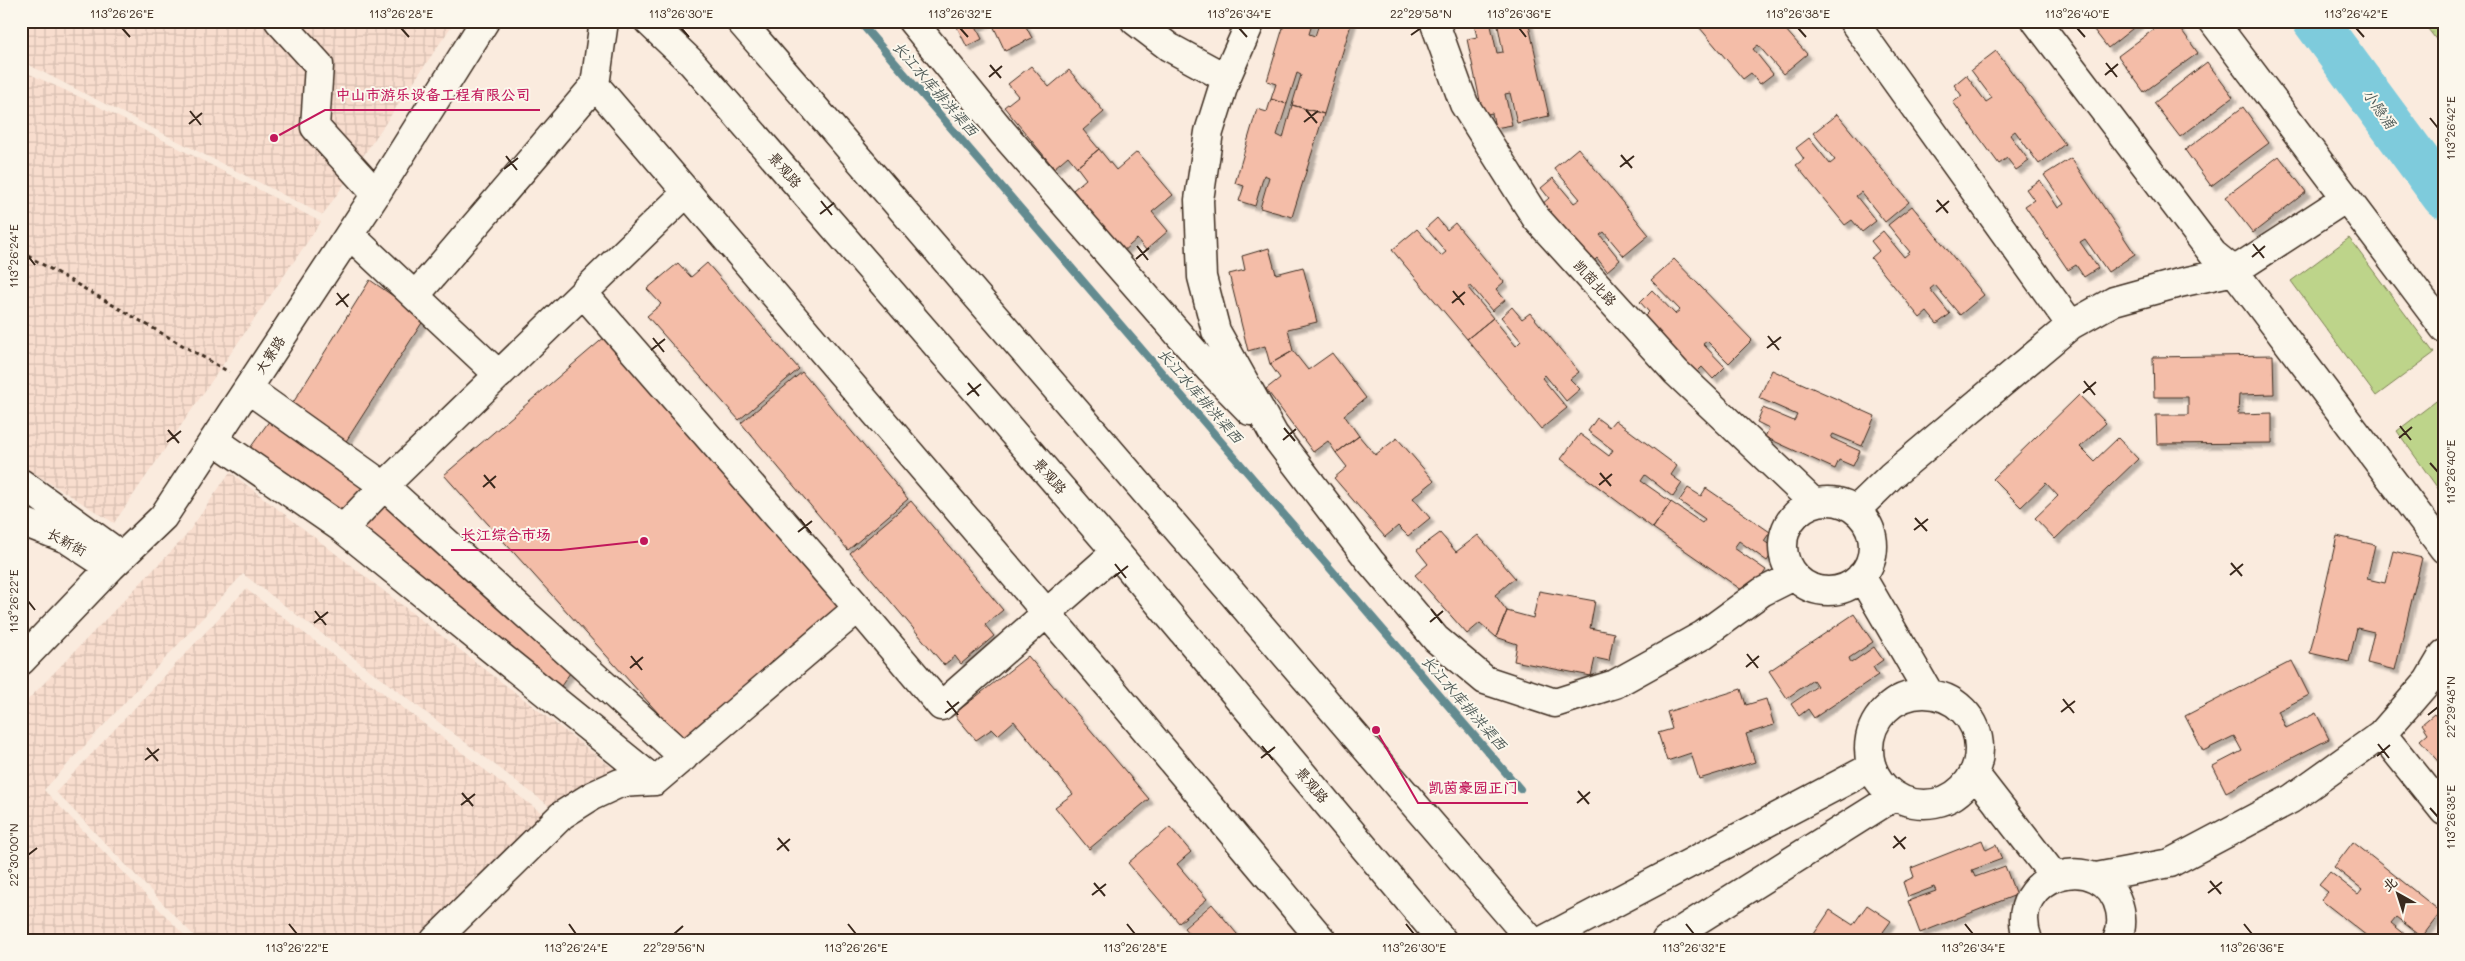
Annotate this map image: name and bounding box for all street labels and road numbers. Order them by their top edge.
street label: 景观路 [764,148,806,192]
street label: 凯茵北路 [1570,256,1621,310]
street label: 大寮路 [250,332,289,378]
street label: 景观路 [1029,454,1071,498]
street label: 长新街 [44,523,90,560]
street label: 景观路 [1292,762,1333,807]

